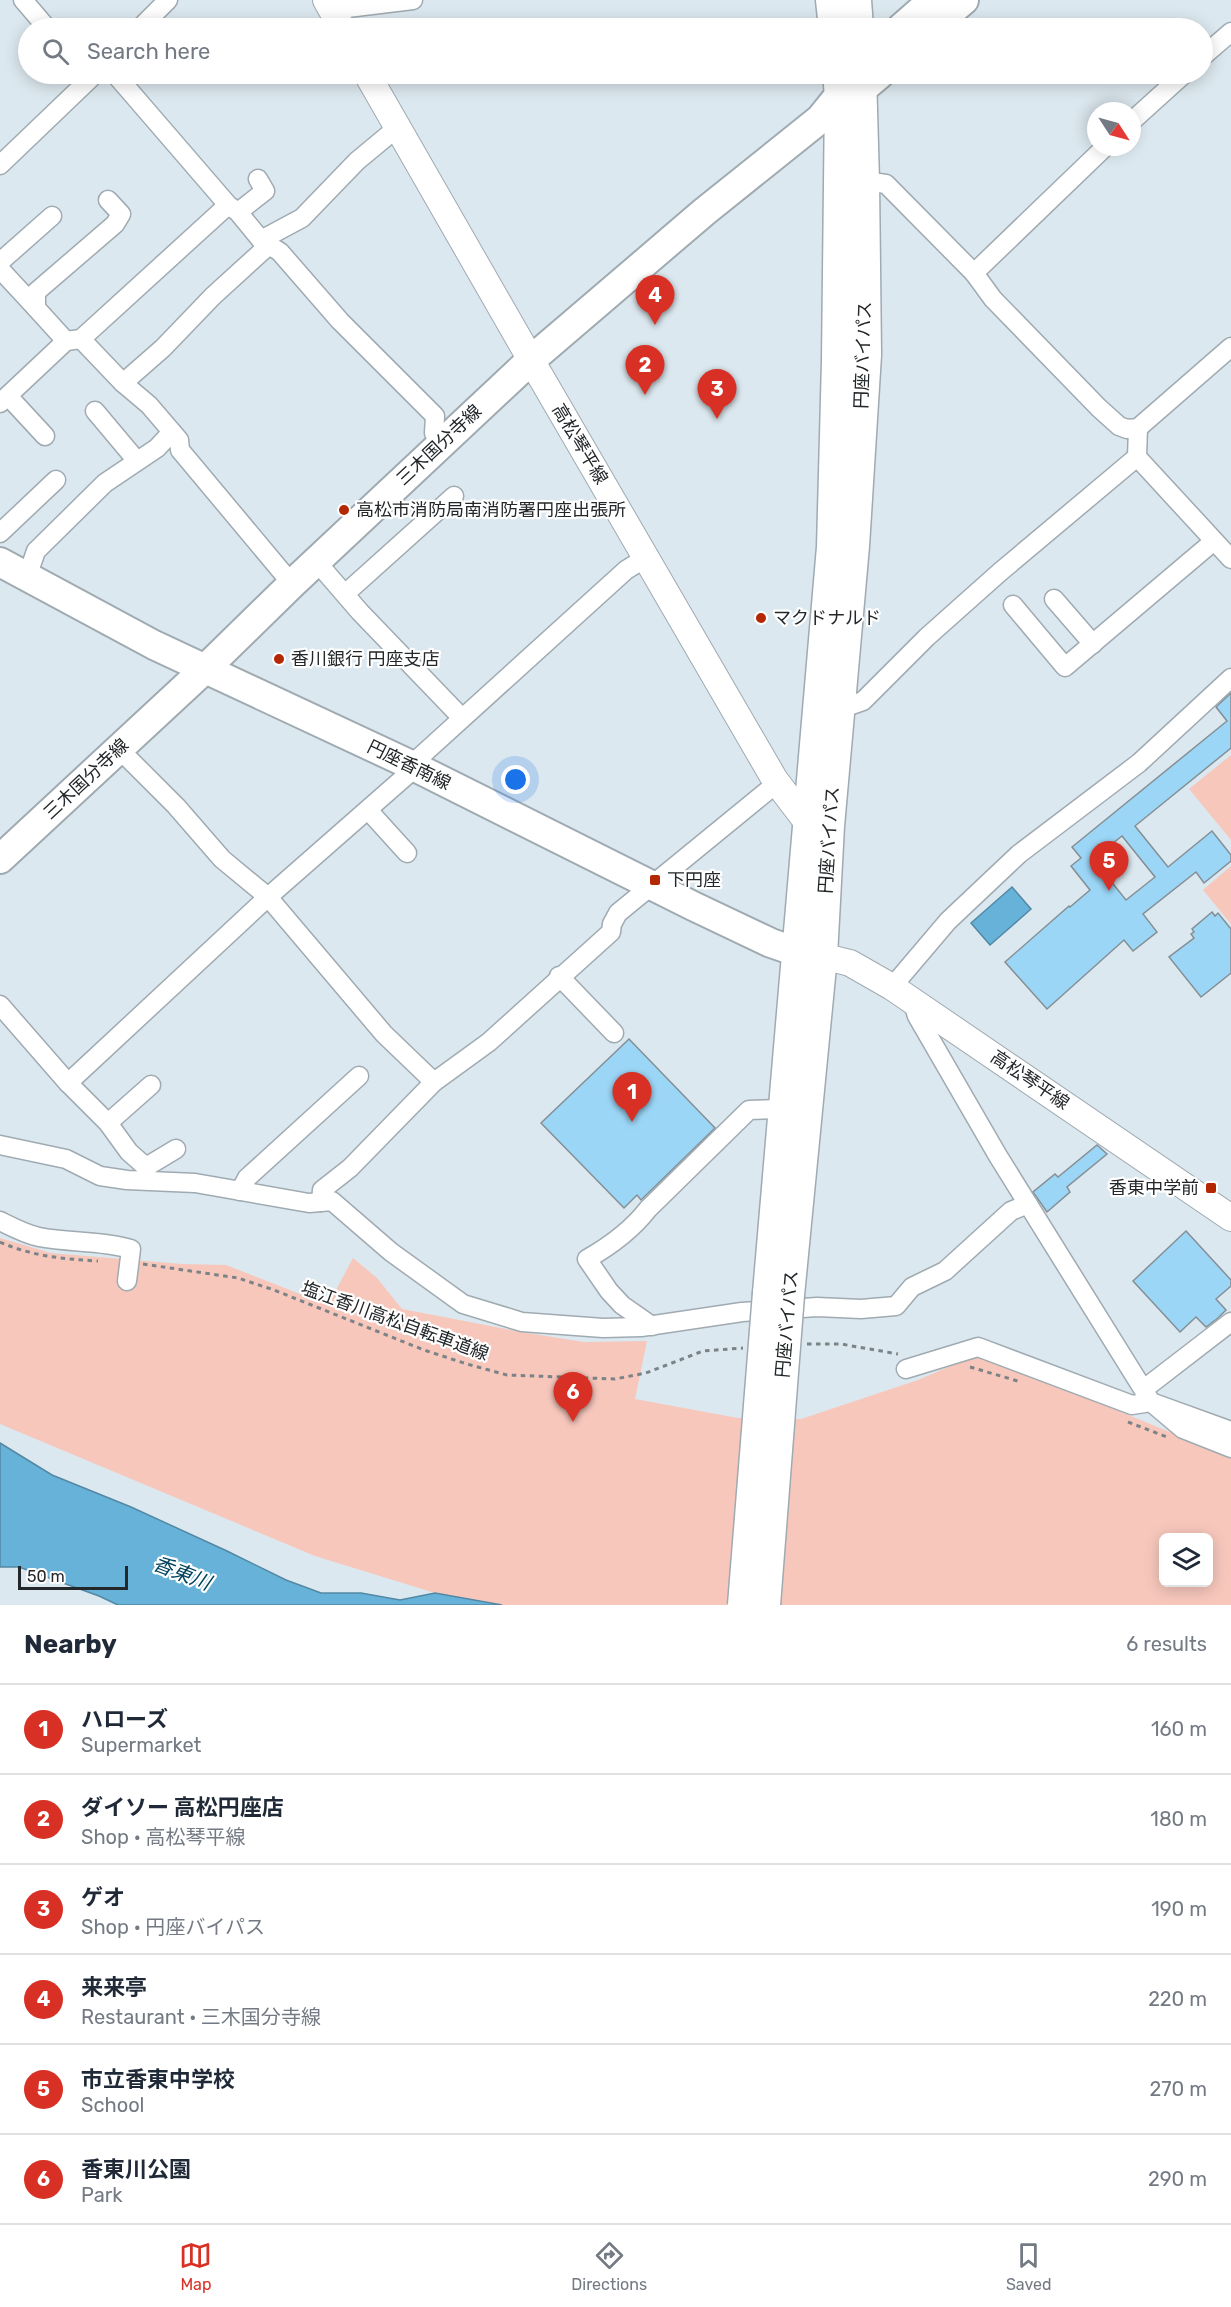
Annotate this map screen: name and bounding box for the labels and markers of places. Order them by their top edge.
pin: 4 [636,276,674,325]
pin: 2 [626,346,664,395]
pin: 3 [698,370,736,419]
place label: 高松市消防局南消防署円座出張所 [356,499,626,521]
marker: 高松市消防局南消防署円座出張所 [337,503,351,517]
place label: マクドナルド [773,607,881,629]
marker: マクドナルド [754,611,768,625]
place label: 香川銀行 円座支店 [291,648,439,670]
marker: 香川銀行 円座支店 [272,652,286,666]
pin: 5 [1090,842,1128,891]
place label: 下円座 [667,869,721,891]
marker: 下円座 [648,873,662,887]
pin: 1 [612,1072,652,1122]
place label: 香東中学前 [1109,1177,1199,1199]
marker: 香東中学前 [1204,1181,1218,1195]
pin: 6 [554,1372,592,1422]

